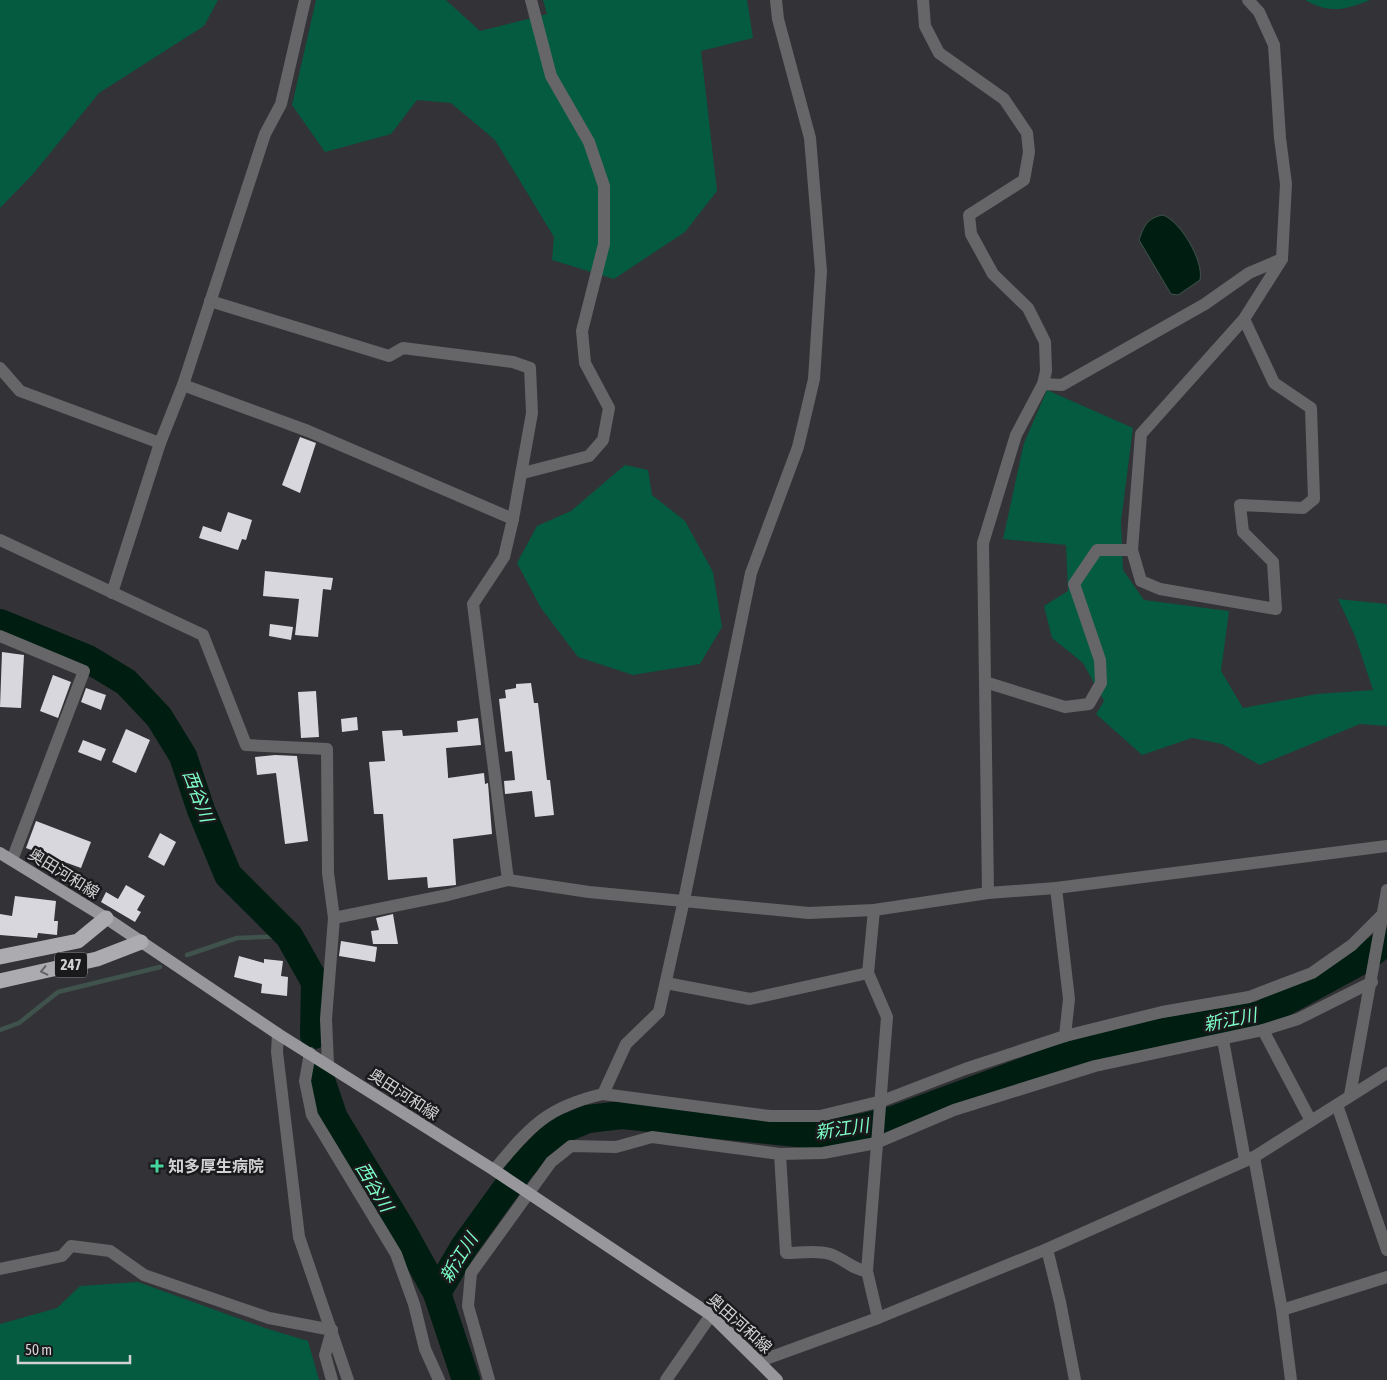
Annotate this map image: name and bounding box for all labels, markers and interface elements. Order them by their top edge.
water label: 西谷川 [179,767,219,827]
street label: 奥田河和線 [25,844,103,902]
road number: 247 [55,952,87,978]
one-way arrow [40,965,49,976]
water label: 新江川 [1201,1004,1260,1035]
street label: 奥田河和線 [366,1065,442,1123]
water label: 新江川 [814,1114,872,1143]
place label: 知多厚生病院 [168,1157,264,1175]
water label: 西谷川 [352,1158,398,1217]
marker: 知多厚生病院 [150,1159,164,1173]
water label: 新江川 [435,1228,483,1286]
street label: 奥田河和線 [704,1290,776,1356]
scale bar [18,1332,130,1364]
text: 50 m [25,1341,52,1358]

